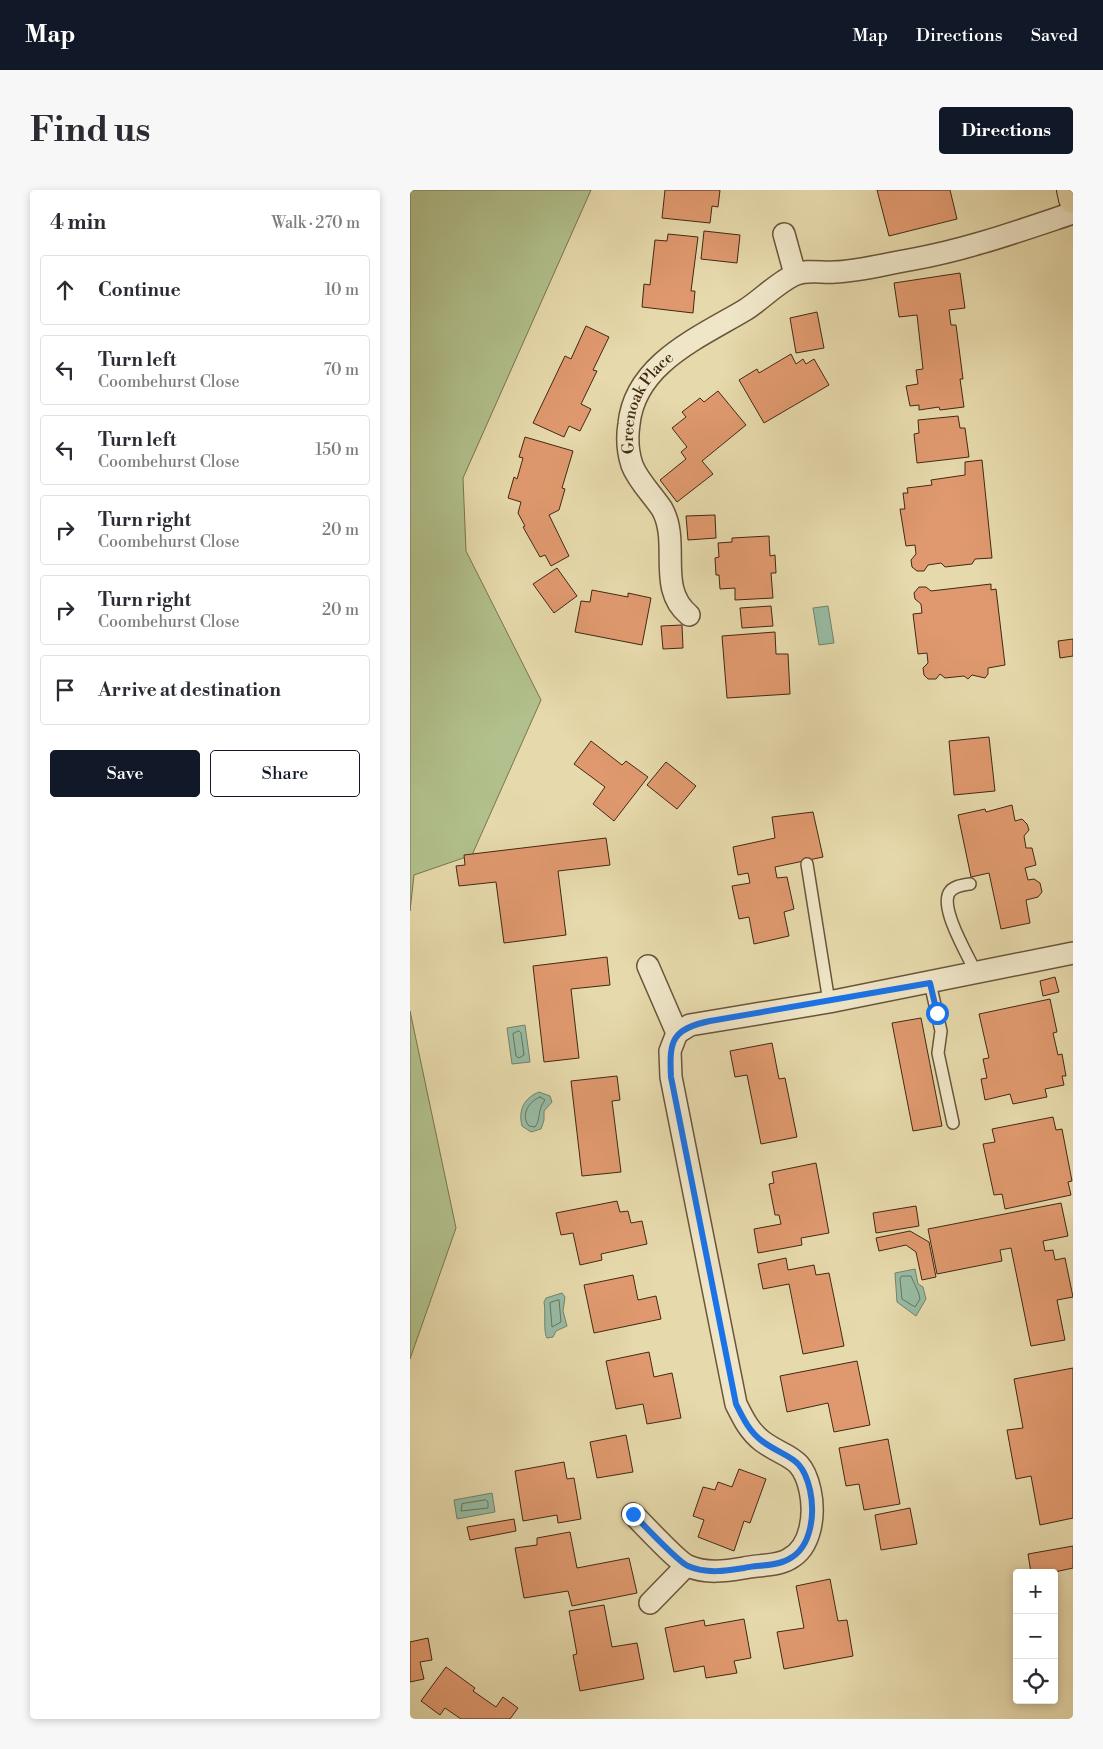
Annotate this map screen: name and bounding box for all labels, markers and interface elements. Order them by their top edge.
text: Map [25,20,75,50]
text: Map [852,24,888,47]
text: Directions [916,24,1003,47]
text: Saved [1031,24,1078,47]
button: Directions [939,107,1073,154]
text: Find us [30,109,150,152]
text: 4 min [50,210,106,236]
text: Walk · 270 m [271,213,360,233]
icon: ahead [51,276,79,304]
text: Continue [98,278,181,302]
text: 10 m [325,280,359,300]
text: Turn left [98,348,177,372]
street label: Greenoak Place [618,348,678,455]
icon: left [51,356,79,384]
text: 70 m [323,360,359,380]
text: Coombehurst Close [98,372,240,392]
text: Turn left [98,428,177,452]
icon: left [51,436,79,464]
text: 150 m [315,440,359,460]
text: Coombehurst Close [98,452,240,472]
text: Turn right [98,508,191,532]
icon: right [51,516,79,544]
text: 20 m [322,520,359,540]
text: Coombehurst Close [98,532,240,552]
text: Turn right [98,588,191,612]
icon: right [51,596,79,624]
text: 20 m [322,600,359,620]
text: Coombehurst Close [98,612,240,632]
icon: arrive [51,676,79,704]
text: Arrive at destination [98,678,281,702]
button: Save [50,750,200,797]
button: Share [210,750,360,797]
route start [926,1002,949,1025]
route end [622,1503,645,1526]
map controls [1013,1569,1058,1704]
button: + [1013,1569,1058,1614]
button: − [1013,1614,1058,1659]
button: locate [1013,1659,1058,1704]

